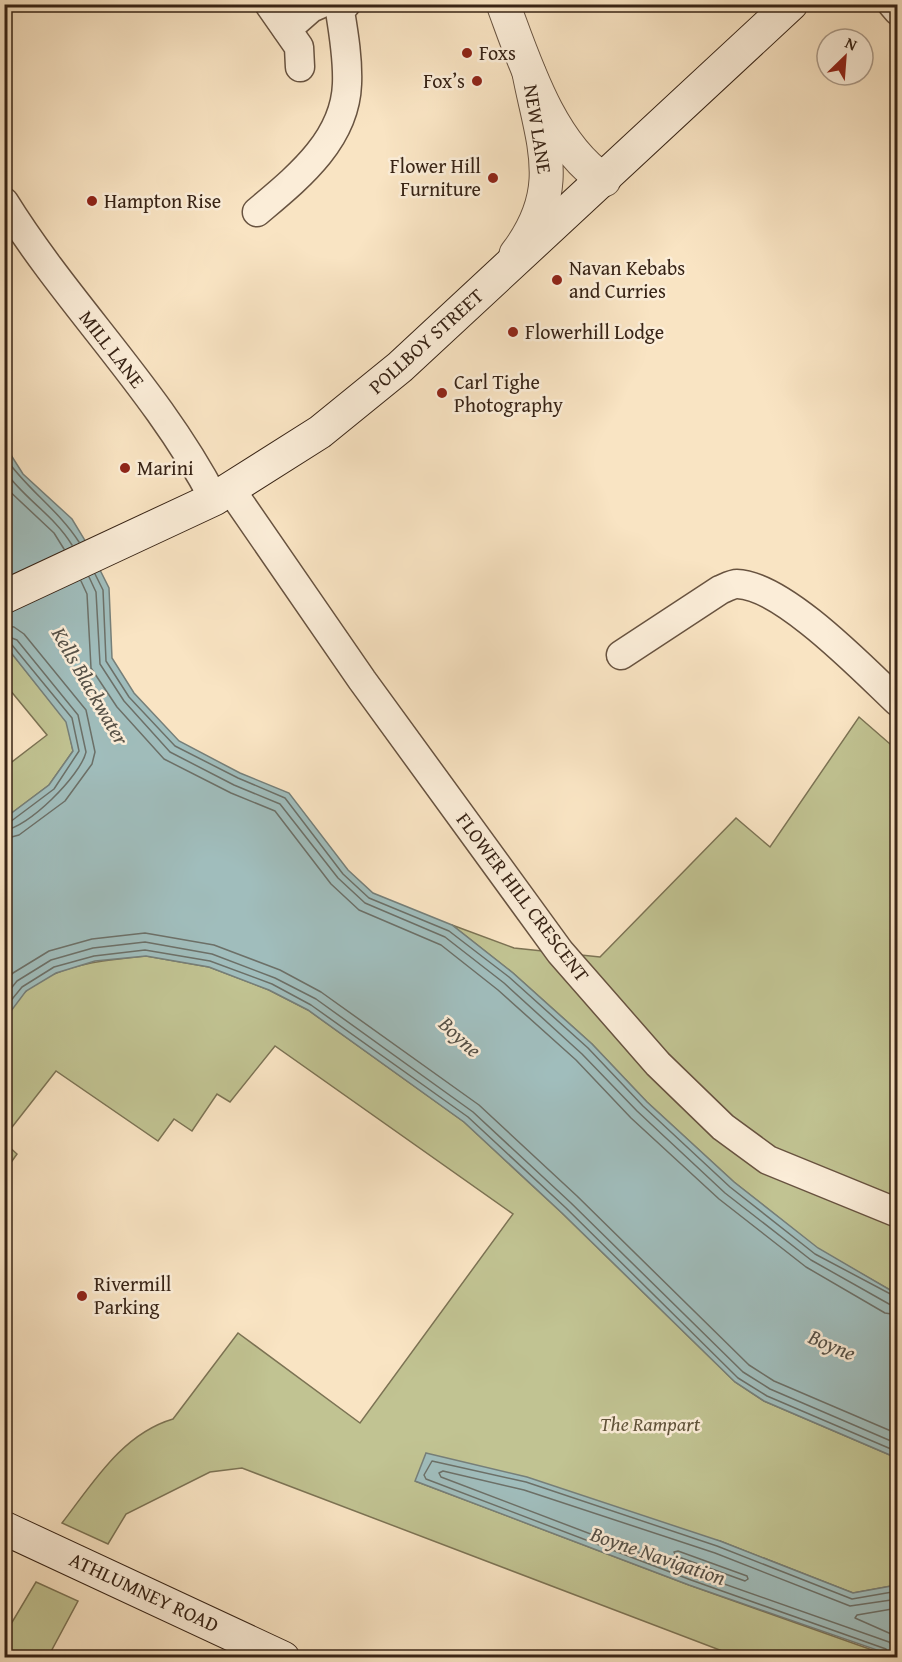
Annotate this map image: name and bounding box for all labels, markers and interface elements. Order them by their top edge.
north arrow [815,27,875,87]
text: N [841,30,862,57]
place label: Foxs [479,38,516,67]
marker: Foxs [460,46,474,60]
place label: Fox’s [423,66,465,95]
marker: Fox’s [470,74,484,88]
street label: NEW LANE [517,82,560,175]
place label: Flower Hill Furniture [390,151,481,203]
marker: Flower Hill Furniture [486,171,500,185]
place label: Hampton Rise [104,186,221,215]
marker: Hampton Rise [85,194,99,208]
place label: Navan Kebabs and Curries [569,253,685,305]
marker: Navan Kebabs and Curries [550,273,564,287]
street label: POLLBOY STREET [362,281,489,400]
street label: MILL LANE [73,304,152,394]
place label: Flowerhill Lodge [525,317,664,346]
marker: Flowerhill Lodge [506,325,520,339]
place label: Carl Tighe Photography [454,367,563,419]
marker: Carl Tighe Photography [435,386,449,400]
place label: Marini [137,453,194,482]
marker: Marini [118,461,132,475]
water label: Kells Blackwater [44,620,137,751]
street label: FLOWER HILL CRESCENT [450,806,597,988]
water label: Boyne [431,1008,489,1064]
place label: Rivermill Parking [94,1269,172,1321]
marker: Rivermill Parking [75,1289,89,1303]
water label: Boyne [803,1320,861,1368]
park label: The Rampart [600,1409,701,1438]
water label: Boyne Navigation [586,1518,730,1593]
street label: ATHLUMNEY ROAD [65,1544,224,1639]

